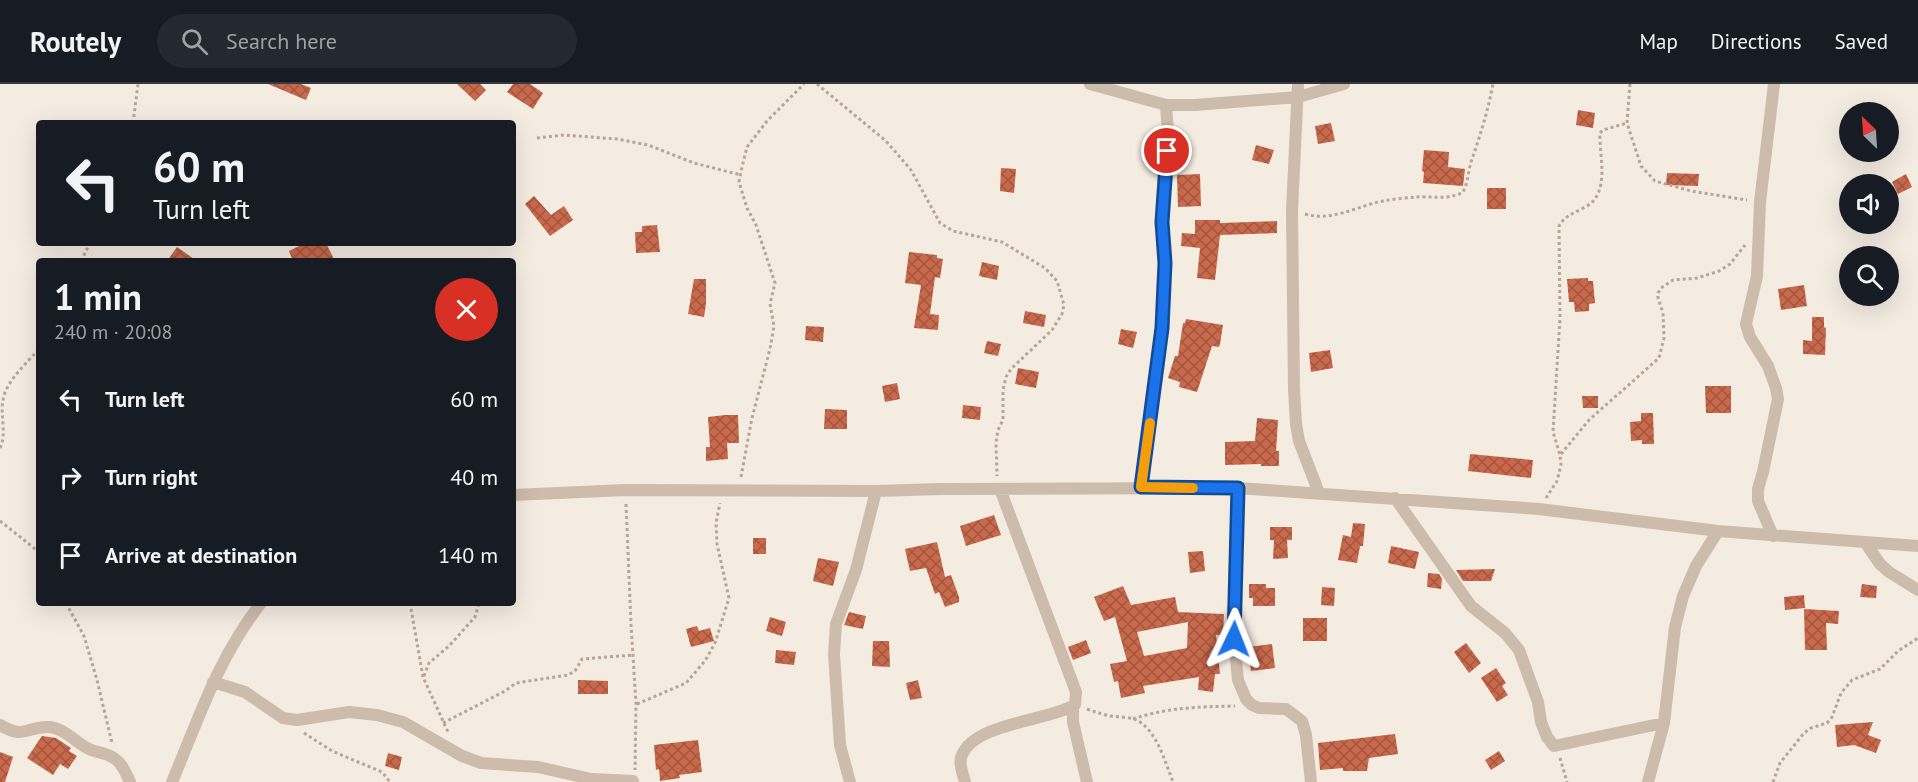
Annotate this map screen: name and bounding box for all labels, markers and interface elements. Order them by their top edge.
search box [157,14,577,68]
text: Routely [30,23,121,60]
icon: search [178,25,211,58]
text: Search here [226,27,337,55]
text: Map [1639,28,1678,55]
text: Directions [1711,28,1802,55]
text: Saved [1835,28,1888,55]
north arrow [1839,102,1899,162]
map controls [1839,102,1899,306]
pin [1141,125,1192,176]
icon: arrive [1150,134,1183,167]
text: 60 m [153,139,245,194]
icon: left [54,144,132,222]
button: sound [1839,174,1899,234]
text: Turn left [153,192,250,226]
button: search [1839,246,1899,306]
text: 1 min [54,273,142,320]
button: close [435,278,498,341]
text: 240 m · 20:08 [54,319,172,345]
icon: left [54,383,87,416]
text: Turn left [105,385,185,413]
text: 60 m [450,385,498,413]
icon: right [54,461,87,494]
text: Turn right [105,463,197,491]
text: 40 m [450,463,498,491]
icon: arrive [54,539,87,572]
text: Arrive at destination [105,541,297,569]
text: 140 m [438,541,498,569]
position arrow [1202,607,1266,671]

